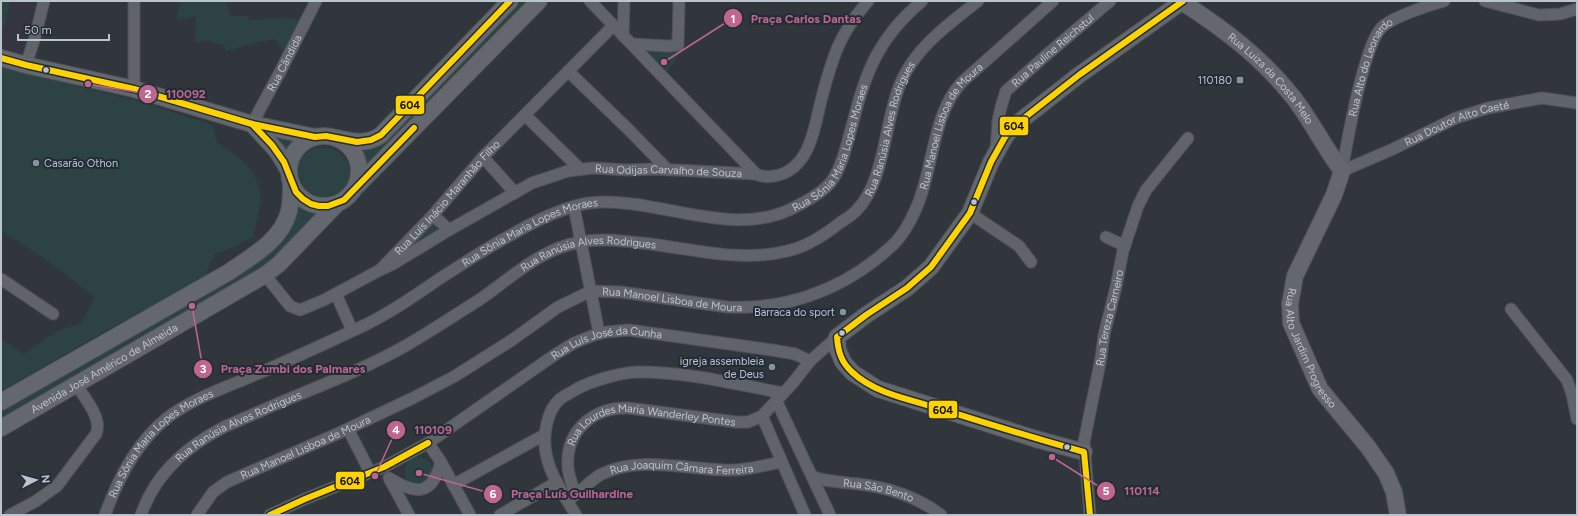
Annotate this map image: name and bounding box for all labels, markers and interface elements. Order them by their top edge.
callout: Praça Carlos Dantas [723,6,869,30]
text: 1 [730,12,736,26]
text: Praça Carlos Dantas [751,12,862,26]
street label: Rua Pauline Reichstul [1009,12,1097,90]
street label: Rua Alto do Leonardo [1346,15,1395,118]
scale bar [18,16,109,42]
text: 50 m [24,23,52,37]
street label: Rua Luiza da Costa Melo [1225,30,1316,127]
street label: Rua Cândida [265,33,305,94]
street label: Rua Ranúsia Alves Rodrigues [862,59,918,199]
street label: Rua Manoel Lisboa de Moura [917,60,986,191]
unlabelled marker [41,65,51,75]
place label: 110180 [1198,74,1232,87]
marker: 110180 [1235,75,1245,85]
callout: 110092 [138,82,213,106]
street label: Rua Sônia Maria Lopes Moraes [790,83,871,214]
text: 2 [145,87,152,101]
text: 110092 [166,87,206,101]
line badge: 604 [395,95,425,115]
street label: Rua Doutor Alto Caeté [1403,98,1510,149]
text: 604 [400,99,420,112]
line badge: 604 [999,116,1029,136]
text: 604 [1004,120,1024,133]
street label: Rua Luís Inácio Maranhão Filho [392,138,503,258]
place label: Casarão Othon [44,157,118,170]
marker: Casarão Othon [31,158,41,168]
street label: Rua Odijas Carvalho de Souza [595,162,742,180]
street label: Rua Sônia Maria Lopes Moraes [460,196,598,270]
unlabelled marker [969,197,979,207]
street label: Rua Ranúsia Alves Rodrigues [518,234,657,275]
street label: Rua Tereza Carneiro [1094,269,1126,367]
street label: Rua Manoel Lisboa de Moura [602,285,742,314]
street label: Rua Alto Jardim Progresso [1283,287,1339,411]
place label: Barraca do sport [754,306,835,319]
marker: Barraca do sport [838,307,848,317]
street label: Avenida José Américo de Almeida [28,321,180,416]
street label: Rua Luís José da Cunha [549,324,663,363]
unlabelled marker [837,328,847,338]
place label: igreja assembleia de Deus [680,355,764,381]
callout: Praça Zumbi dos Palmares [193,357,373,381]
text: 3 [200,362,207,376]
text: Praça Zumbi dos Palmares [221,362,366,376]
marker: igreja assembleia de Deus [767,362,777,372]
street label: Rua Sônia Maria Lopes Moraes [106,387,215,500]
street label: Rua Ranúsia Alves Rodrigues [173,388,303,465]
line badge: 604 [928,400,958,419]
street label: Rua Lourdes Maria Wanderley Pontes [565,402,736,448]
text: 604 [933,404,953,417]
street label: Rua Manoel Lisboa de Moura [239,413,373,482]
callout: 110109 [386,418,460,442]
text: 4 [392,423,400,437]
text: 110109 [414,423,452,437]
unlabelled marker [1062,442,1072,452]
street label: Rua Joaquim Câmara Ferreira [608,459,754,477]
north arrow [16,460,56,500]
line badge: 604 [335,471,365,490]
text: N [39,474,52,484]
text: 604 [340,475,360,488]
street label: Rua São Bento [842,476,916,505]
callout: 110114 [1096,479,1168,503]
callout: Praça Luís Guilhardine [483,482,641,506]
text: 5 [1103,484,1110,498]
text: 110114 [1124,484,1160,498]
text: 6 [490,487,497,501]
text: Praça Luís Guilhardine [511,487,633,501]

